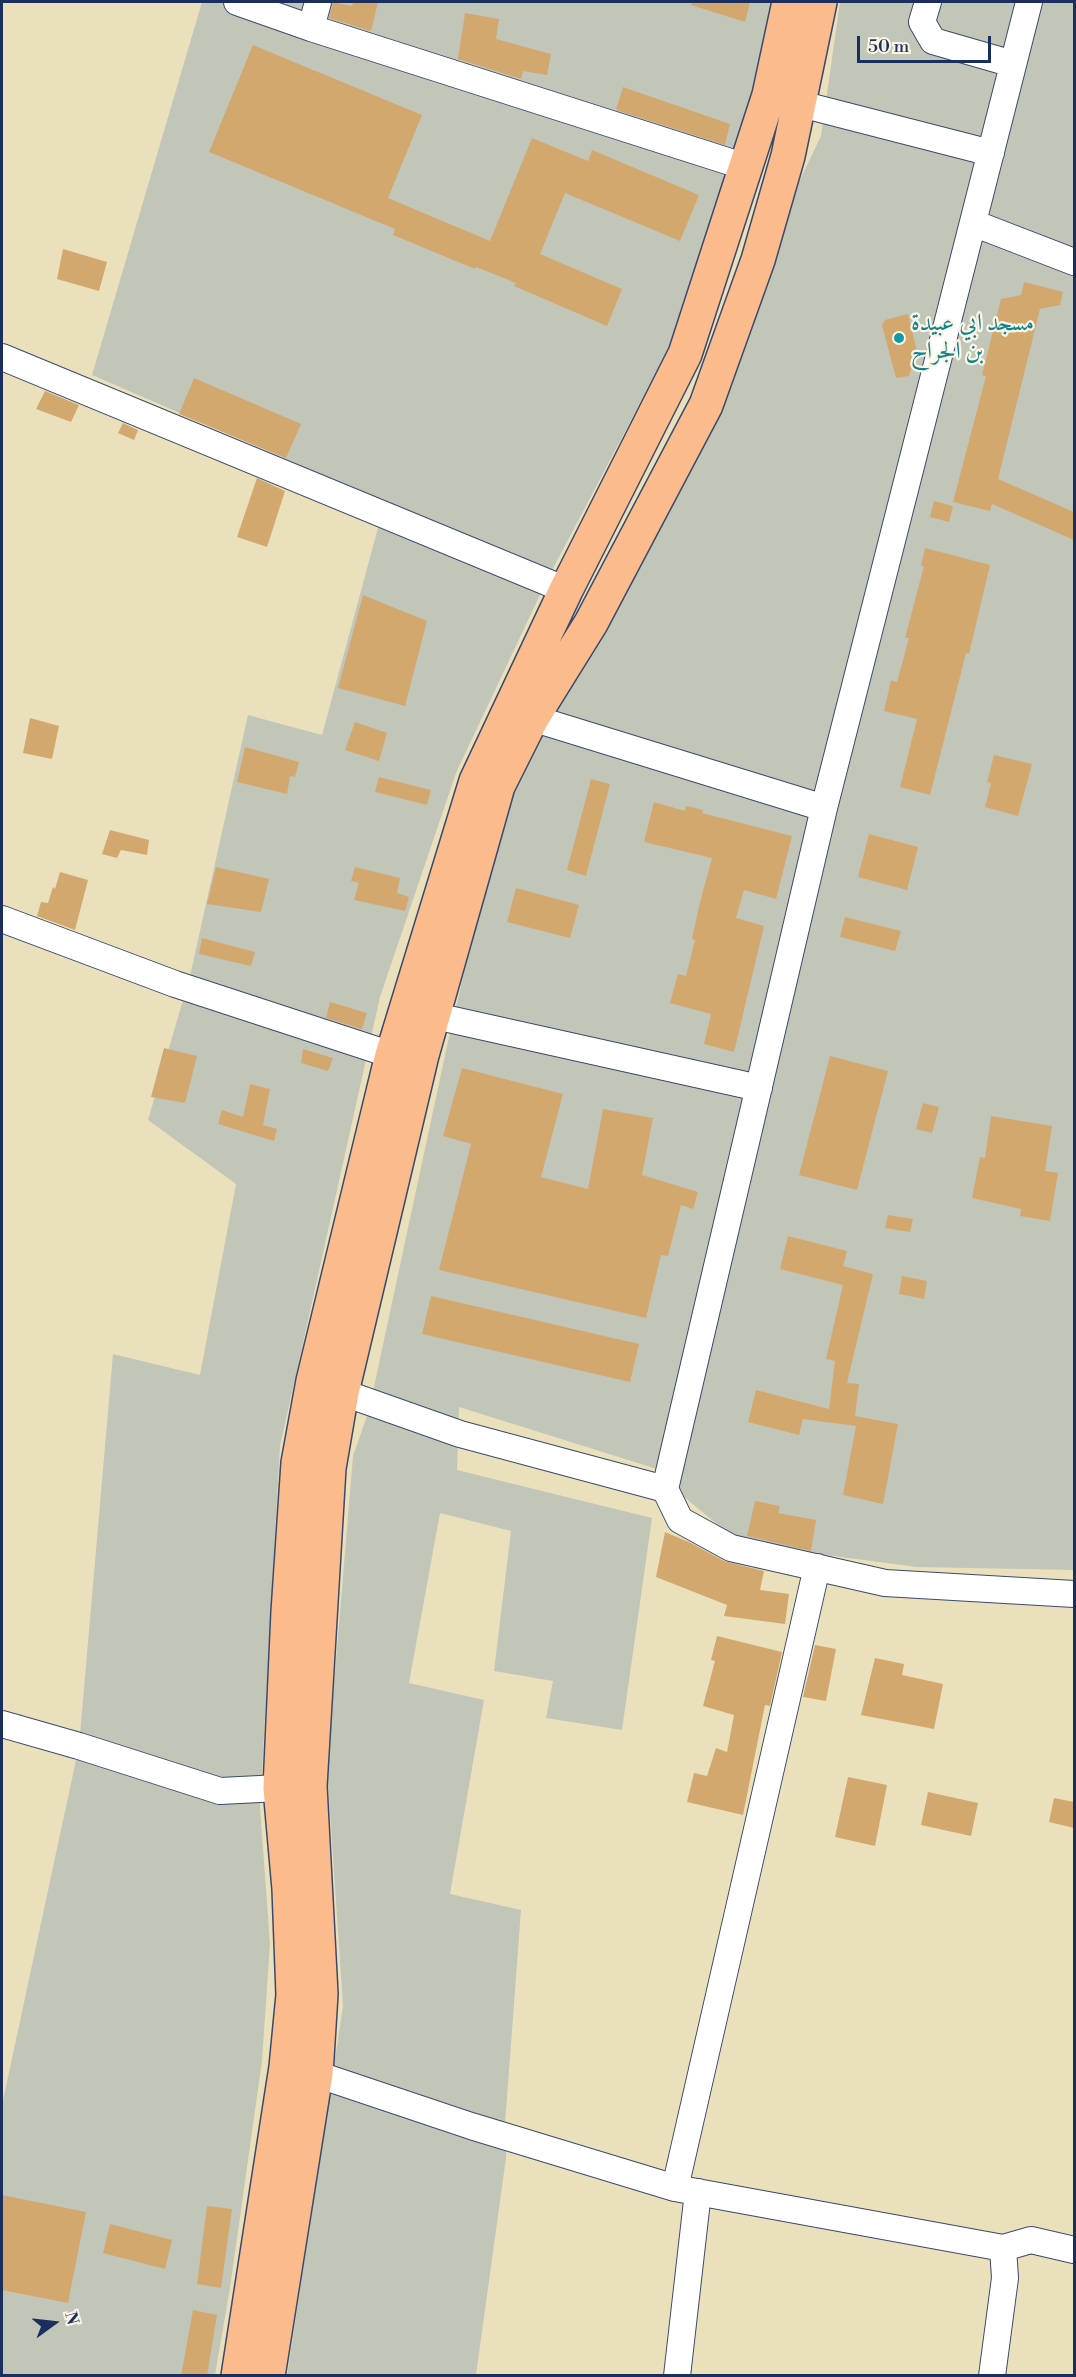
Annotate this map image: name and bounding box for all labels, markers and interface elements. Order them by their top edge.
scale bar [860,24,994,62]
text: 50 m [868,35,909,58]
place label: مسجد ابي عبيدة بن الجراح [911,310,1034,366]
marker: مسجد ابي عبيدة بن الجراح [892,331,906,345]
north arrow [24,2293,84,2353]
text: N [60,2310,83,2327]

